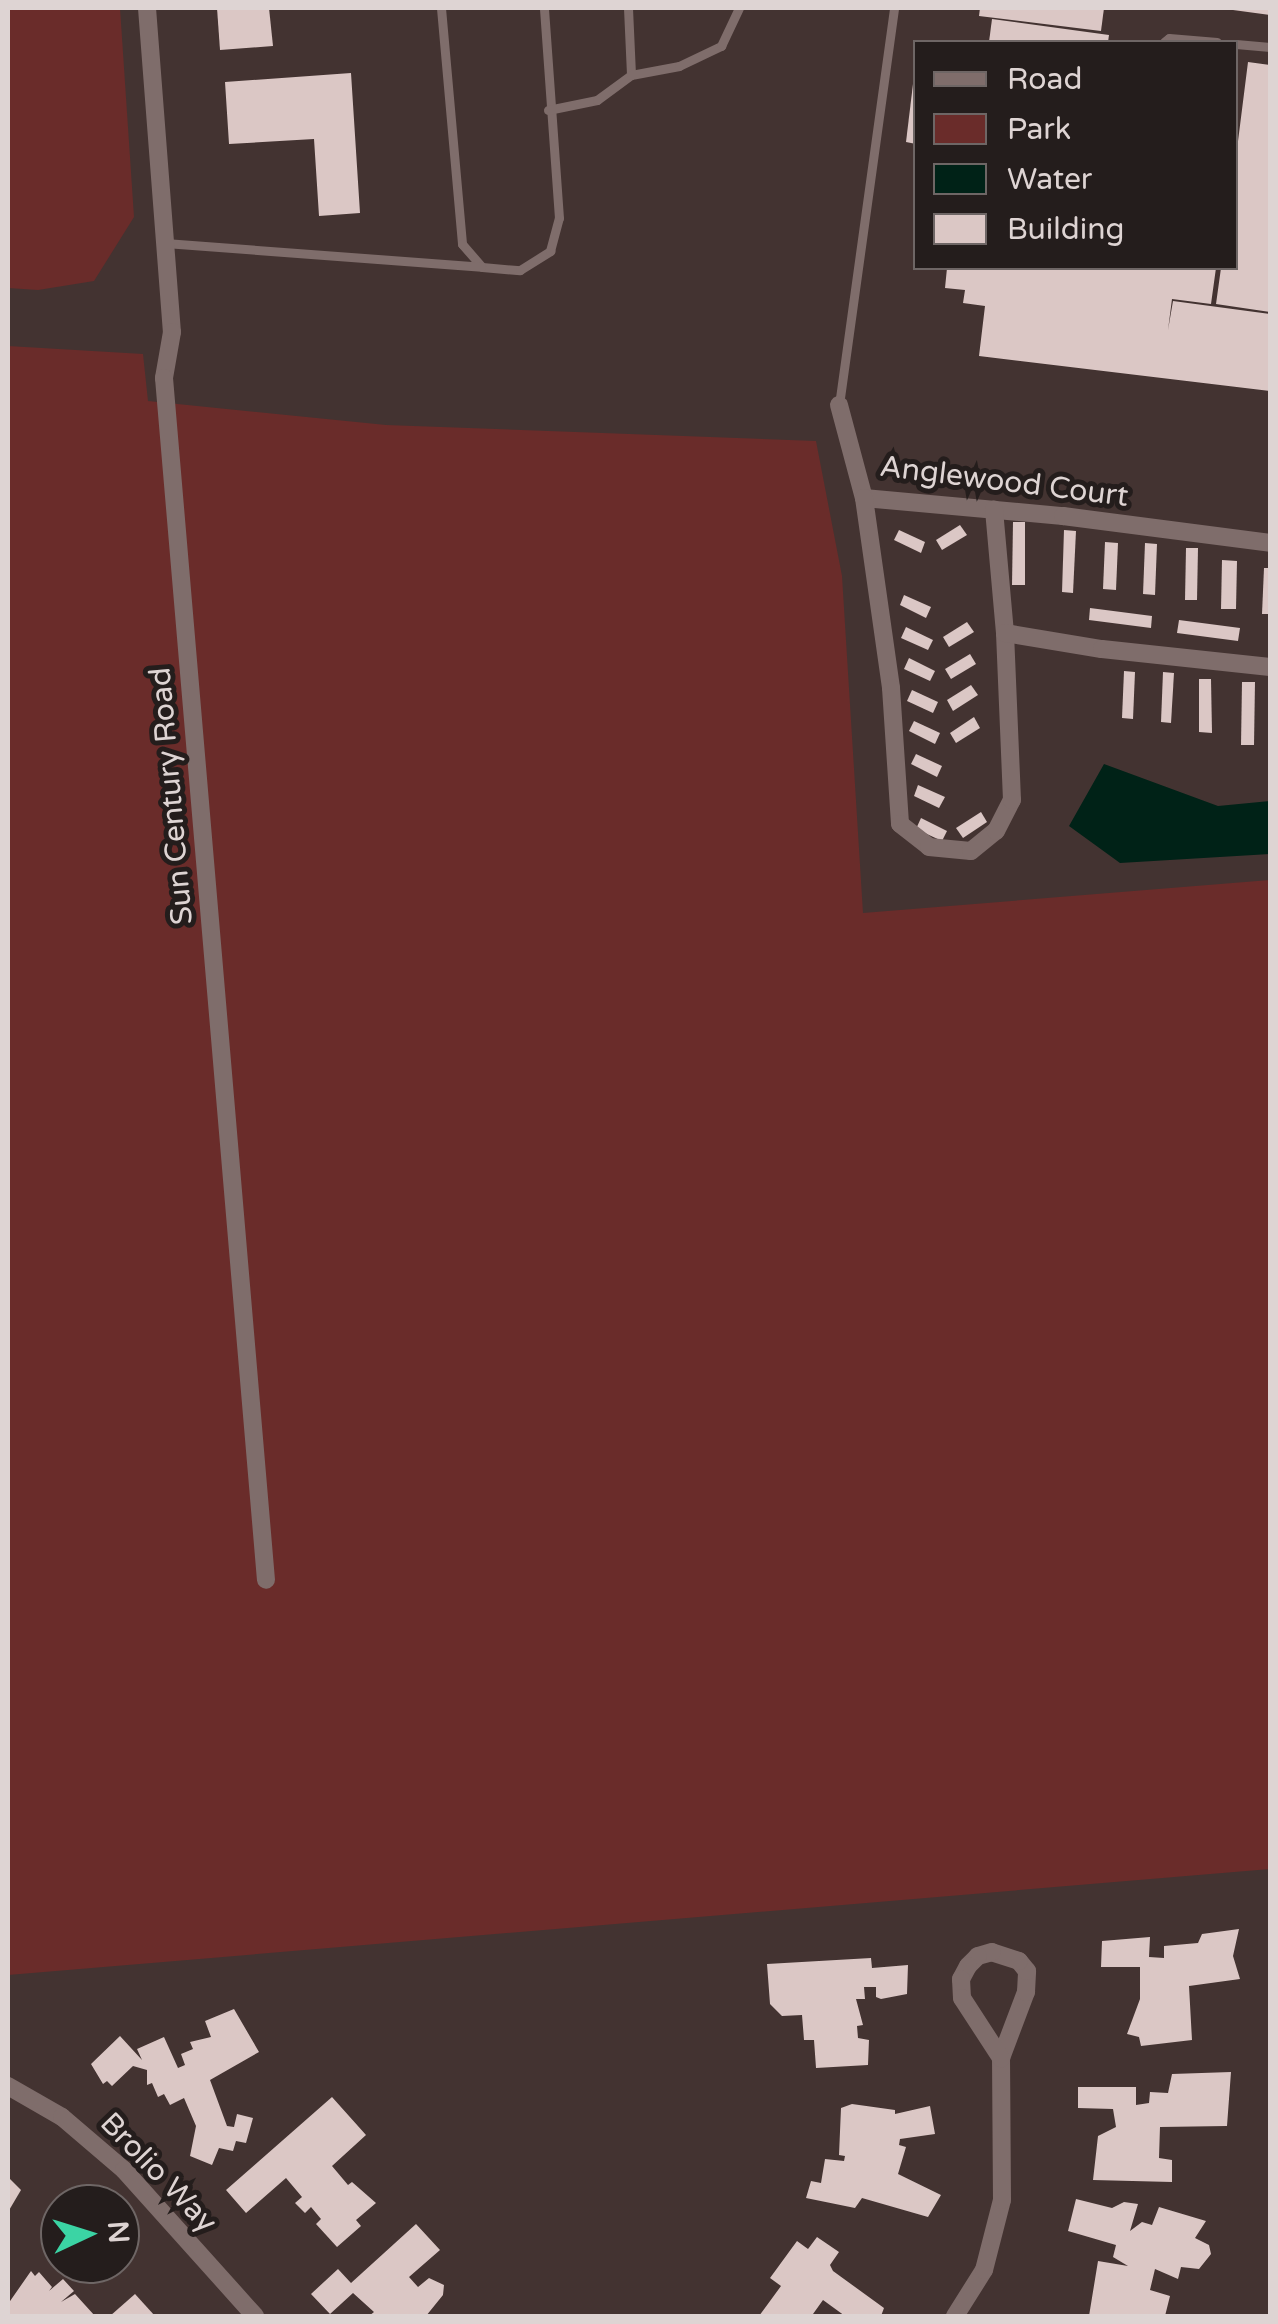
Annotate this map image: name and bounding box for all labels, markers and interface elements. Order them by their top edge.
legend [913,40,1238,270]
text: Road [1007,61,1082,98]
text: Park [1007,111,1071,148]
text: Water [1007,161,1092,198]
text: Building [1007,211,1124,248]
street label: Anglewood Court [878,449,1130,515]
street label: Sun Century Road [143,666,201,926]
street label: Brolio Way [92,2106,224,2240]
north arrow [40,2184,140,2284]
text: N [100,2220,136,2244]

